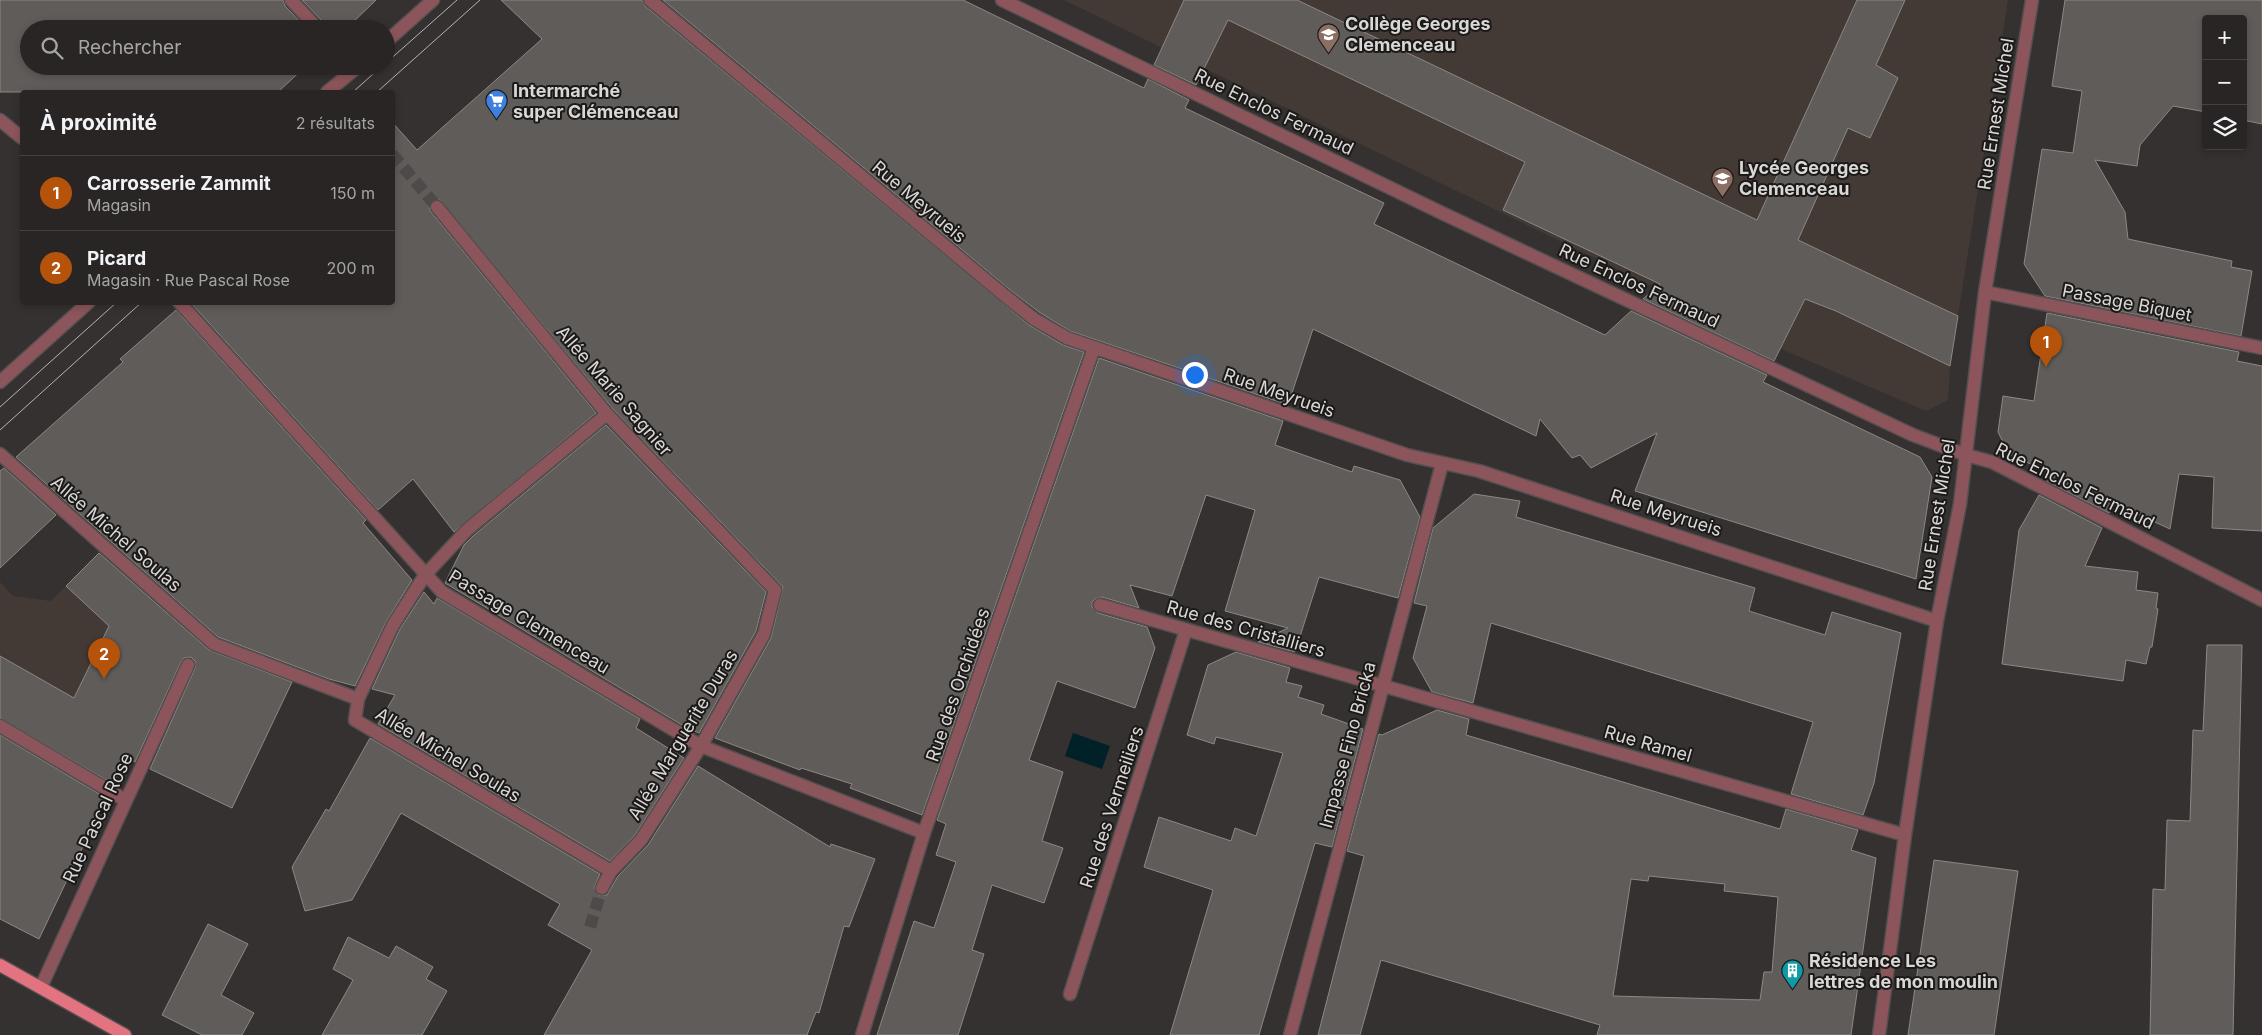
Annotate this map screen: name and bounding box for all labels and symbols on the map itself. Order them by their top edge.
place label: Collège Georges Clemenceau [1345,13,1491,55]
school or university icon: Collège Georges Clemenceau [1317,22,1341,53]
street label: Rue Ernest Michel [1973,36,2018,191]
street label: Rue Enclos Fermaud [1191,64,1357,159]
place label: Intermarché super Clémenceau [513,80,678,122]
supermarket icon: Intermarché super Clémenceau [485,89,509,120]
street label: Rue Meyrueis [868,156,971,247]
place label: Lycée Georges Clemenceau [1739,157,1869,199]
school or university icon: Lycée Georges Clemenceau [1711,166,1735,197]
street label: Rue Enclos Fermaud [1556,239,1723,332]
street label: Passage Biquet [2061,280,2194,325]
street label: Allée Marie Sagnier [552,321,677,460]
pin: 1 [2030,326,2062,367]
your location [1182,362,1208,388]
street label: Rue Meyrueis [1221,364,1337,421]
street label: Rue Ernest Michel [1914,437,1959,592]
street label: Rue Enclos Fermaud [1992,438,2158,533]
street label: Allée Michel Soulas [47,471,186,596]
street label: Rue Meyrueis [1608,485,1725,540]
street label: Passage Clemenceau [445,565,613,678]
street label: Rue des Cristalliers [1164,596,1328,661]
street label: Rue des Orchidées [921,605,994,764]
pin: 2 [88,638,120,679]
street label: Allée Marguerite Duras [623,646,742,824]
street label: Impasse Fino Bricka [1315,659,1380,830]
street label: Allée Michel Soulas [372,703,525,806]
street label: Rue Ramel [1602,721,1694,766]
street label: Rue des Vermeiliers [1075,723,1148,890]
street label: Rue Pascal Rose [58,749,137,886]
place label: Résidence Les lettres de mon moulin [1809,950,1998,992]
building icon: Résidence Les lettres de mon moulin [1781,959,1805,990]

